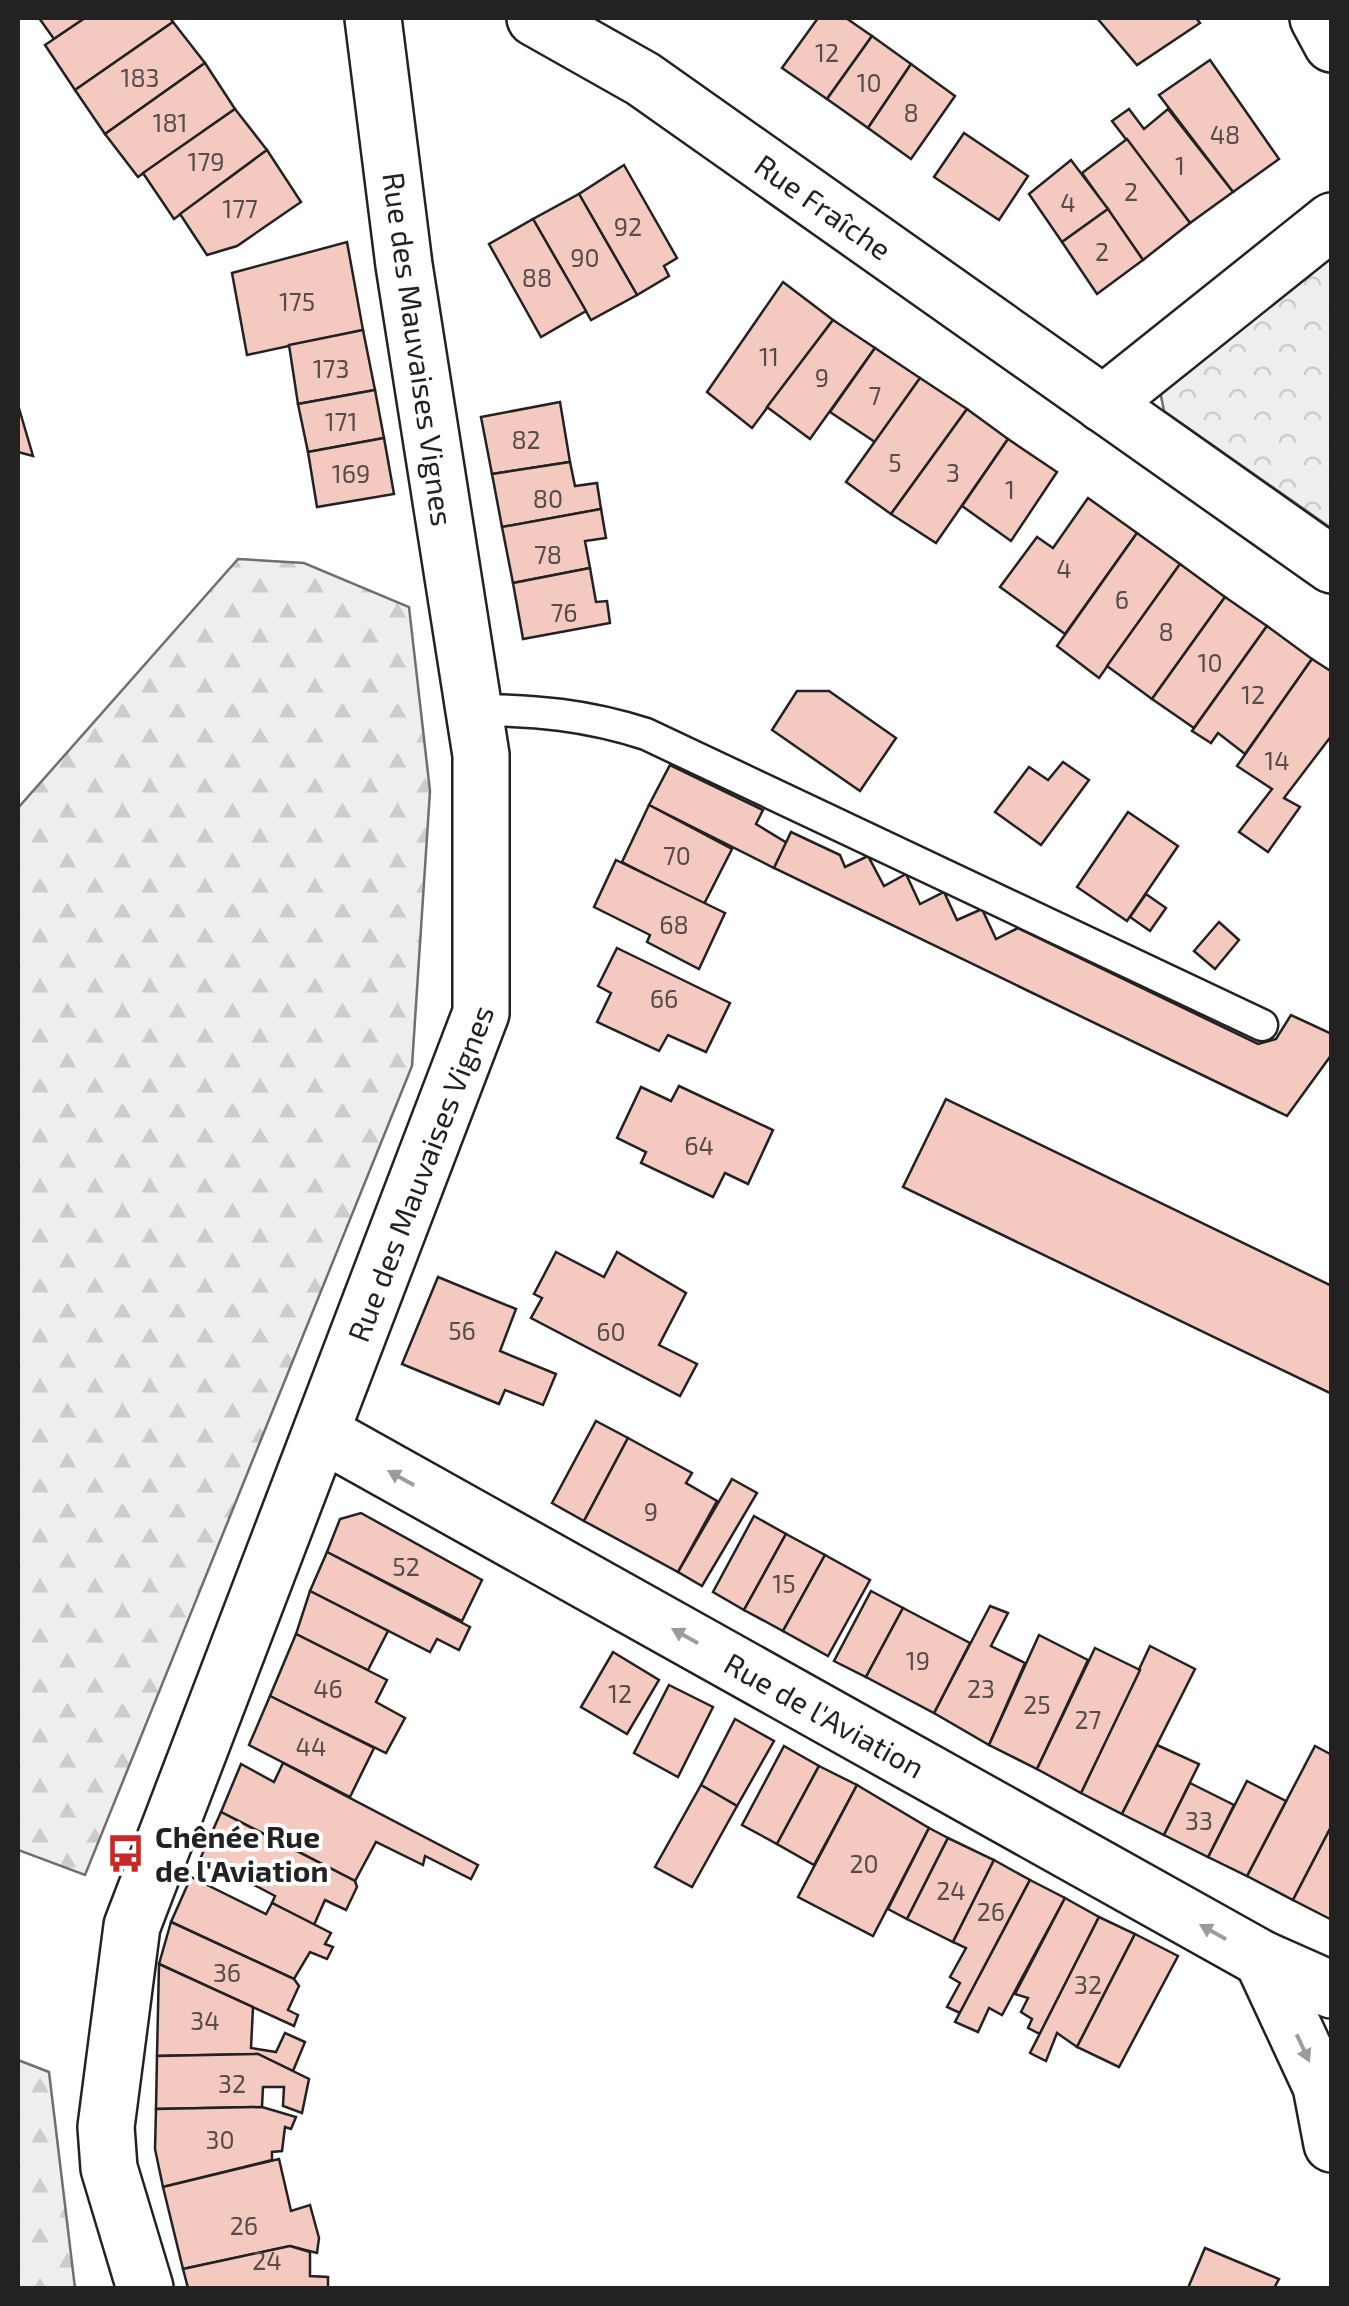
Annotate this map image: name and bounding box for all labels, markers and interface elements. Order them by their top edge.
house number: 12 [815,37,839,67]
house number: 183 [120,62,160,92]
house number: 10 [856,67,882,97]
house number: 8 [903,97,919,127]
house number: 181 [152,107,188,137]
house number: 48 [1210,119,1240,149]
house number: 179 [187,146,225,176]
street label: Rue Fraîche [748,146,899,267]
house number: 1 [1175,150,1185,180]
street label: Rue des Mauvaises Vignes [376,170,462,528]
house number: 2 [1124,176,1138,206]
house number: 4 [1060,187,1076,217]
house number: 177 [222,193,258,223]
house number: 92 [614,211,642,241]
house number: 2 [1095,236,1109,266]
house number: 90 [570,242,600,272]
house number: 88 [522,262,552,292]
house number: 175 [279,286,315,316]
house number: 11 [759,341,779,371]
house number: 173 [313,353,349,383]
house number: 9 [815,362,829,392]
house number: 7 [869,380,882,410]
house number: 171 [325,406,357,436]
house number: 82 [511,424,541,454]
house number: 5 [888,447,902,477]
house number: 3 [946,457,960,487]
house number: 169 [332,458,370,488]
house number: 1 [1005,474,1015,504]
house number: 80 [533,483,563,513]
house number: 78 [534,539,562,569]
house number: 4 [1056,553,1072,583]
house number: 6 [1115,584,1129,614]
house number: 76 [550,597,578,627]
house number: 8 [1158,616,1174,646]
house number: 10 [1197,647,1223,677]
house number: 12 [1241,679,1265,709]
house number: 14 [1264,745,1290,775]
house number: 70 [663,840,691,870]
house number: 68 [659,909,689,939]
house number: 66 [650,983,678,1013]
street label: Rue des Mauvaises Vignes [339,1000,500,1346]
house number: 64 [684,1130,714,1160]
house number: 56 [448,1315,476,1345]
house number: 60 [596,1316,626,1346]
one-way arrow [387,1469,415,1487]
house number: 9 [644,1496,658,1526]
house number: 52 [392,1551,420,1581]
house number: 15 [772,1568,796,1598]
one-way arrow [670,1628,699,1645]
street label: Rue de l'Aviation [719,1644,931,1785]
house number: 19 [906,1645,930,1675]
house number: 46 [313,1673,343,1703]
house number: 23 [967,1673,995,1703]
house number: 12 [608,1678,632,1708]
house number: 25 [1023,1689,1051,1719]
house number: 27 [1075,1704,1102,1734]
house number: 44 [296,1731,326,1761]
house number: 33 [1185,1805,1213,1835]
place label: Chênée Rue de l'Aviation [155,1818,329,1888]
bus stop icon: Chênée Rue de l'Aviation [104,1832,146,1874]
house number: 20 [849,1848,879,1878]
house number: 24 [936,1875,966,1905]
house number: 26 [977,1896,1005,1926]
one-way arrow [1198,1923,1227,1940]
house number: 36 [213,1957,241,1987]
house number: 32 [1074,1969,1102,1999]
house number: 34 [190,2005,220,2035]
one-way arrow [1294,2034,1311,2063]
house number: 32 [218,2068,246,2098]
house number: 30 [206,2124,234,2154]
house number: 26 [230,2210,258,2240]
house number: 24 [252,2245,282,2275]

